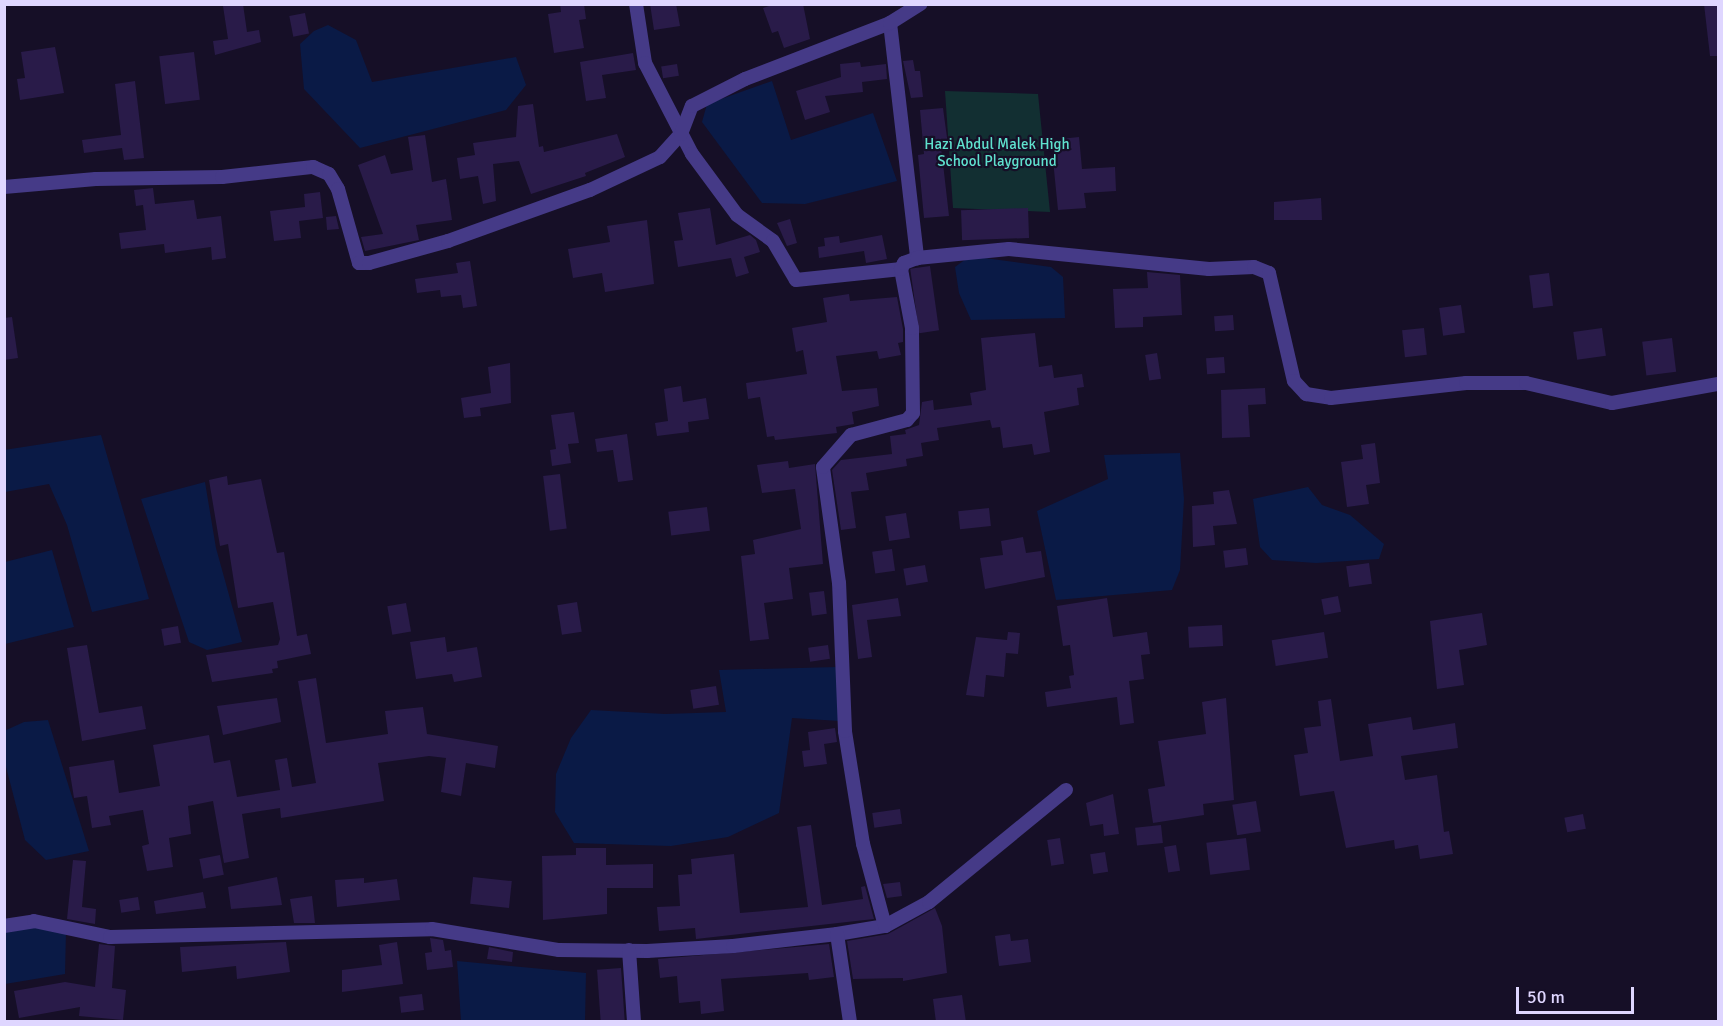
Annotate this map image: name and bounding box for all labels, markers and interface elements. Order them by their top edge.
park label: Hazi Abdul Malek High School Playground [924,135,1070,170]
scale bar [1519,975,1638,1013]
text: 50 m [1527,986,1565,1008]

